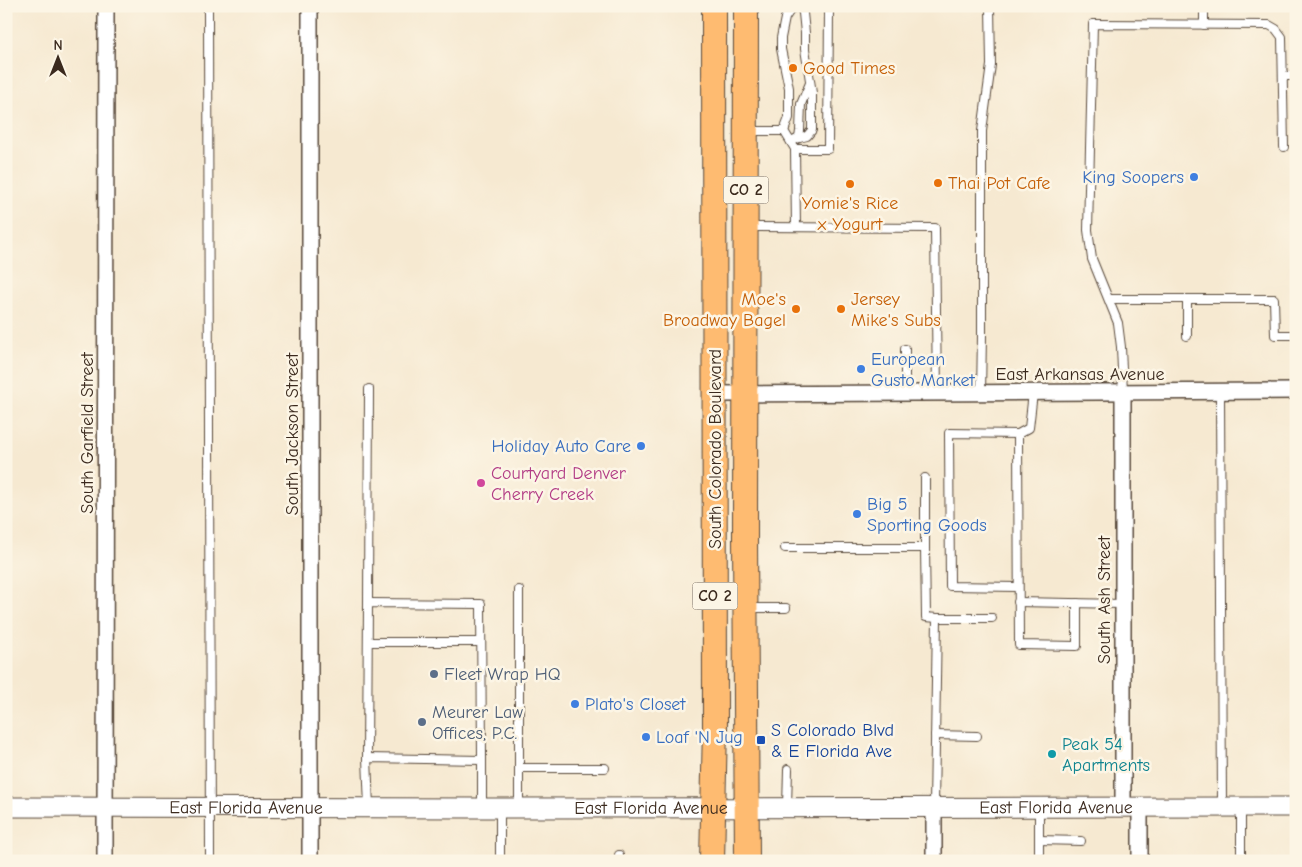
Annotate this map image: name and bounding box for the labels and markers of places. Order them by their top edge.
place label: Good Times [803,58,895,79]
marker: Good Times [787,62,799,74]
place label: King Soopers [1082,167,1184,188]
marker: King Soopers [1188,171,1200,183]
place label: Thai Pot Cafe [948,173,1050,194]
marker: Thai Pot Cafe [932,177,944,189]
marker: Yomie's Rice x Yogurt [844,178,856,190]
place label: Yomie's Rice x Yogurt [802,193,898,235]
place label: Moe's Broadway Bagel [663,289,786,331]
place label: Jersey Mike's Subs [851,289,941,331]
marker: Moe's Broadway Bagel [790,303,802,315]
marker: Jersey Mike's Subs [835,303,847,315]
place label: European Gusto Market [871,349,976,391]
marker: European Gusto Market [855,363,867,375]
place label: Holiday Auto Care [492,436,631,457]
marker: Holiday Auto Care [635,440,647,452]
place label: Courtyard Denver Cherry Creek [491,463,627,505]
marker: Courtyard Denver Cherry Creek [475,477,487,489]
place label: Big 5 Sporting Goods [867,494,987,536]
marker: Big 5 Sporting Goods [851,508,863,520]
place label: Fleet Wrap HQ [444,664,561,685]
marker: Fleet Wrap HQ [428,668,440,680]
place label: Plato's Closet [585,694,686,715]
marker: Plato's Closet [569,698,581,710]
place label: Meurer Law Offices, P.C. [432,702,523,744]
marker: Meurer Law Offices, P.C. [416,716,428,728]
place label: S Colorado Blvd & E Florida Ave [771,720,894,762]
place label: Loaf 'N Jug [656,727,743,748]
marker: Loaf 'N Jug [640,731,652,743]
marker: S Colorado Blvd & E Florida Ave [755,734,767,746]
place label: Peak 54 Apartments [1062,734,1150,776]
marker: Peak 54 Apartments [1046,748,1058,760]

